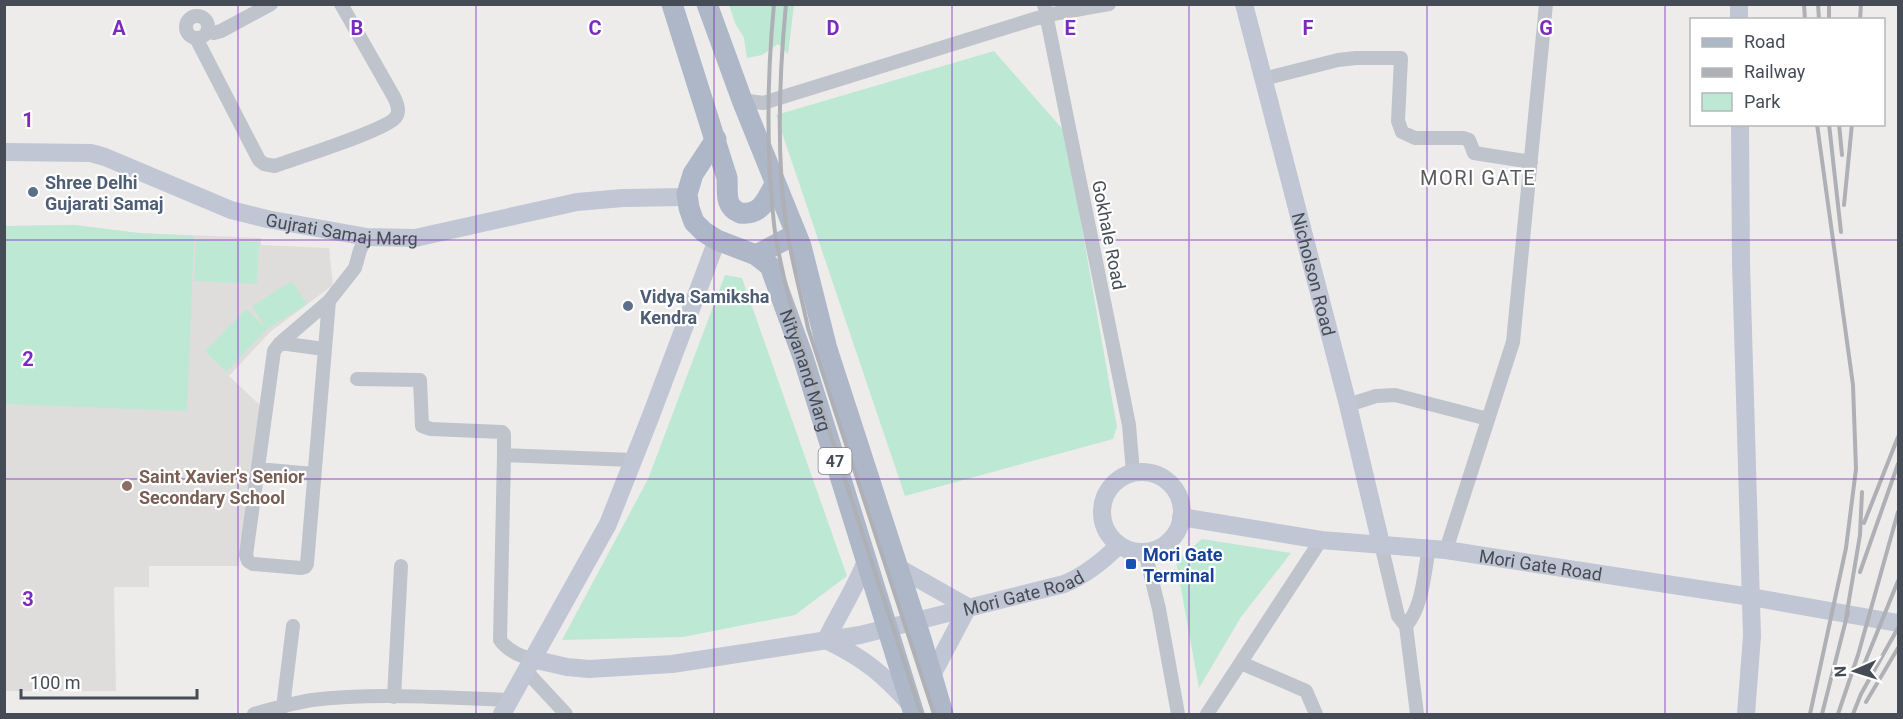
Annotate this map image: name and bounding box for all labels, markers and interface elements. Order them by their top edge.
text: A [112,16,126,40]
text: B [351,16,363,40]
text: C [588,16,602,40]
text: D [827,16,840,40]
text: E [1064,16,1076,40]
text: F [1303,16,1314,40]
text: G [1539,16,1553,40]
legend [1690,18,1885,126]
text: Road [1744,31,1785,52]
text: Railway [1744,61,1806,82]
text: Park [1744,91,1781,112]
text: 1 [22,108,34,132]
district label: MORI GATE [1420,166,1536,190]
place label: Shree Delhi Gujarati Samaj [45,172,164,214]
street label: Gokhale Road [1088,178,1130,292]
marker: Shree Delhi Gujarati Samaj [26,185,40,199]
street label: Gujrati Samaj Marg [264,208,418,249]
street label: Nicholson Road [1288,210,1340,338]
place label: Vidya Samiksha Kendra [640,286,770,328]
marker: Vidya Samiksha Kendra [621,299,635,313]
street label: Nityanand Marg [776,306,836,434]
text: 2 [22,347,34,371]
road number: 47 [818,448,852,474]
place label: Saint Xavier's Senior Secondary School [139,466,305,508]
marker: Saint Xavier's Senior Secondary School [120,479,134,493]
place label: Mori Gate Terminal [1143,544,1223,586]
street label: Mori Gate Road [1478,545,1604,584]
marker: Mori Gate Terminal [1124,557,1138,571]
street label: Mori Gate Road [961,566,1087,619]
text: 3 [22,587,34,611]
north arrow [1825,641,1885,701]
scale bar [21,662,196,700]
text: N [1831,666,1850,678]
text: 100 m [30,672,81,693]

